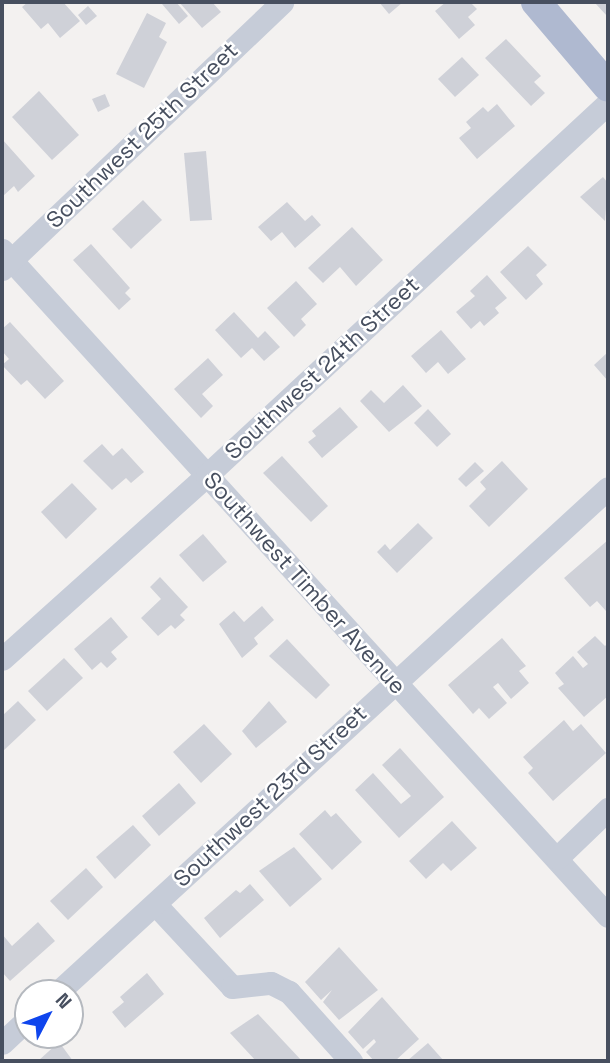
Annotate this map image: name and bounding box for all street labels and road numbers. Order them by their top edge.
street label: Southwest 25th Street [40,36,244,234]
street label: Southwest 24th Street [219,271,425,465]
street label: Southwest Timber Avenue [198,466,412,700]
street label: Southwest 23rd Street [168,699,372,893]

